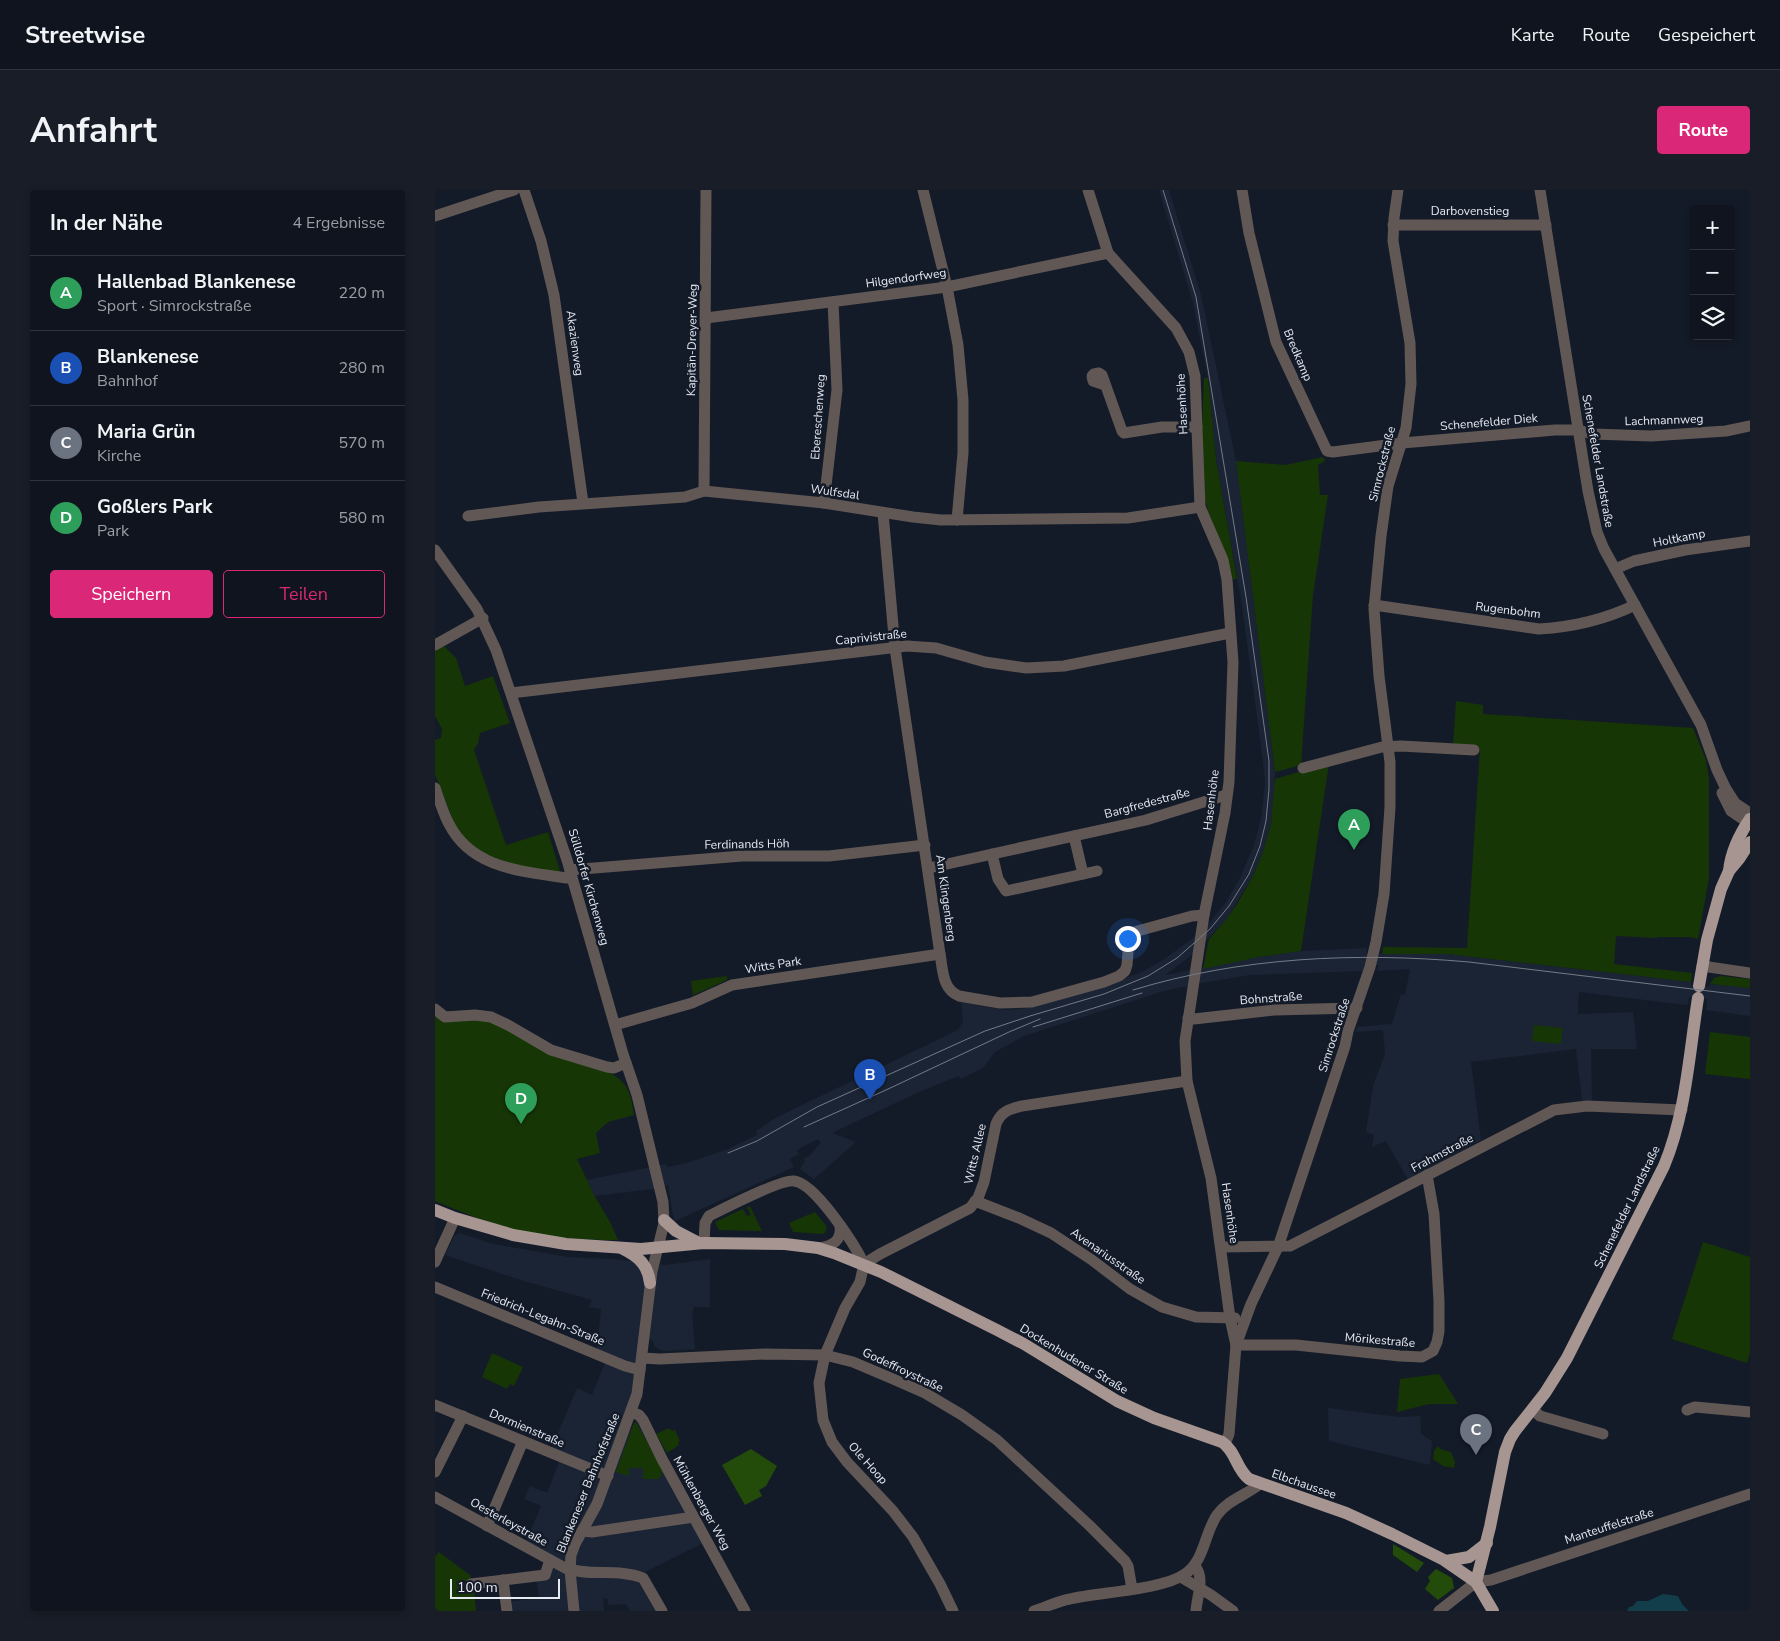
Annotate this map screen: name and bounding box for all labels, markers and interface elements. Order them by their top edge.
text: Streetwise [25,19,145,51]
text: Karte [1511,23,1554,47]
text: Route [1582,23,1630,47]
text: Gespeichert [1658,23,1755,47]
button: Route [1657,106,1750,154]
text: Anfahrt [30,107,157,154]
street label: Darbovenstieg [1431,203,1509,219]
map controls [1690,205,1735,340]
button: + [1690,205,1735,250]
text: In der Nähe [50,209,163,237]
text: 4 Ergebnisse [292,212,385,234]
button: − [1690,250,1735,295]
street label: Hilgendorfweg [865,264,947,292]
text: Hallenbad Blankenese [97,269,296,295]
text: A [60,282,72,304]
text: 220 m [338,282,385,304]
street label: Kapitän-Dreyer-Weg [683,284,701,396]
text: Sport · Simrockstraße [97,295,251,317]
button: layers [1690,295,1735,340]
street label: Akazienweg [562,309,588,377]
street label: Bredkamp [1280,326,1316,384]
text: Blankenese [97,344,199,370]
text: B [60,357,72,379]
text: 280 m [338,357,385,379]
text: Bahnhof [97,370,158,392]
street label: Hasenhöhe [1172,373,1192,435]
street label: Ebereschenweg [807,374,829,460]
street label: Schenefelder Landstraße [1578,393,1618,529]
street label: Schenefelder Diek [1440,410,1539,434]
street label: Lachmannweg [1624,411,1704,429]
text: Maria Grün [97,419,195,445]
street label: Simrockstraße [1365,425,1399,503]
text: C [61,432,71,454]
text: 570 m [338,432,385,454]
text: Kirche [97,445,141,467]
street label: Wulfsdal [809,481,861,503]
text: Goßlers Park [97,494,212,520]
text: D [60,507,72,529]
text: 580 m [338,507,385,529]
text: Park [97,520,129,542]
street label: Holtkamp [1651,525,1707,551]
button: Speichern [50,570,213,618]
button: Teilen [223,570,385,618]
street label: Rugenbohm [1474,598,1542,622]
street label: Caprivistraße [835,625,907,649]
street label: Hasenhöhe [1199,769,1223,831]
street label: Bargfredestraße [1102,784,1192,822]
pin: A [1338,809,1370,850]
street label: Sülldorfer Kirchenweg [565,827,613,947]
street label: Ferdinands Höh [704,835,790,853]
street label: Am Klingenberg [932,854,960,942]
your location [1115,926,1141,952]
street label: Witts Park [744,952,803,977]
street label: Bohnstraße [1239,988,1303,1008]
street label: Simrockstraße [1314,996,1354,1074]
pin: B [854,1059,886,1100]
pin: D [505,1083,537,1124]
street label: Witts Allee [960,1122,990,1186]
street label: Frahmstraße [1408,1130,1476,1176]
street label: Schenefelder Landstraße [1590,1143,1664,1271]
street label: Hasenhöhe [1218,1182,1242,1244]
street label: Avenariusstraße [1067,1224,1149,1288]
street label: Friedrich-Legahn-Straße [479,1285,607,1349]
street label: Dockenhudener Straße [1017,1320,1131,1398]
street label: Mörikestraße [1344,1329,1416,1351]
street label: Godeffroystraße [860,1344,946,1396]
street label: Dormienstraße [487,1405,567,1451]
street label: Blankeneser Bahnhofstraße [553,1411,623,1555]
pin: C [1460,1414,1492,1455]
street label: Ole Hoop [845,1438,891,1488]
street label: Mühlenberger Weg [670,1453,734,1553]
street label: Elbchaussee [1270,1465,1338,1503]
street label: Oesterleystraße [467,1494,551,1550]
street label: Manteuffelstraße [1563,1504,1655,1548]
scale bar [450,1576,560,1599]
text: 100 m [457,1578,498,1597]

